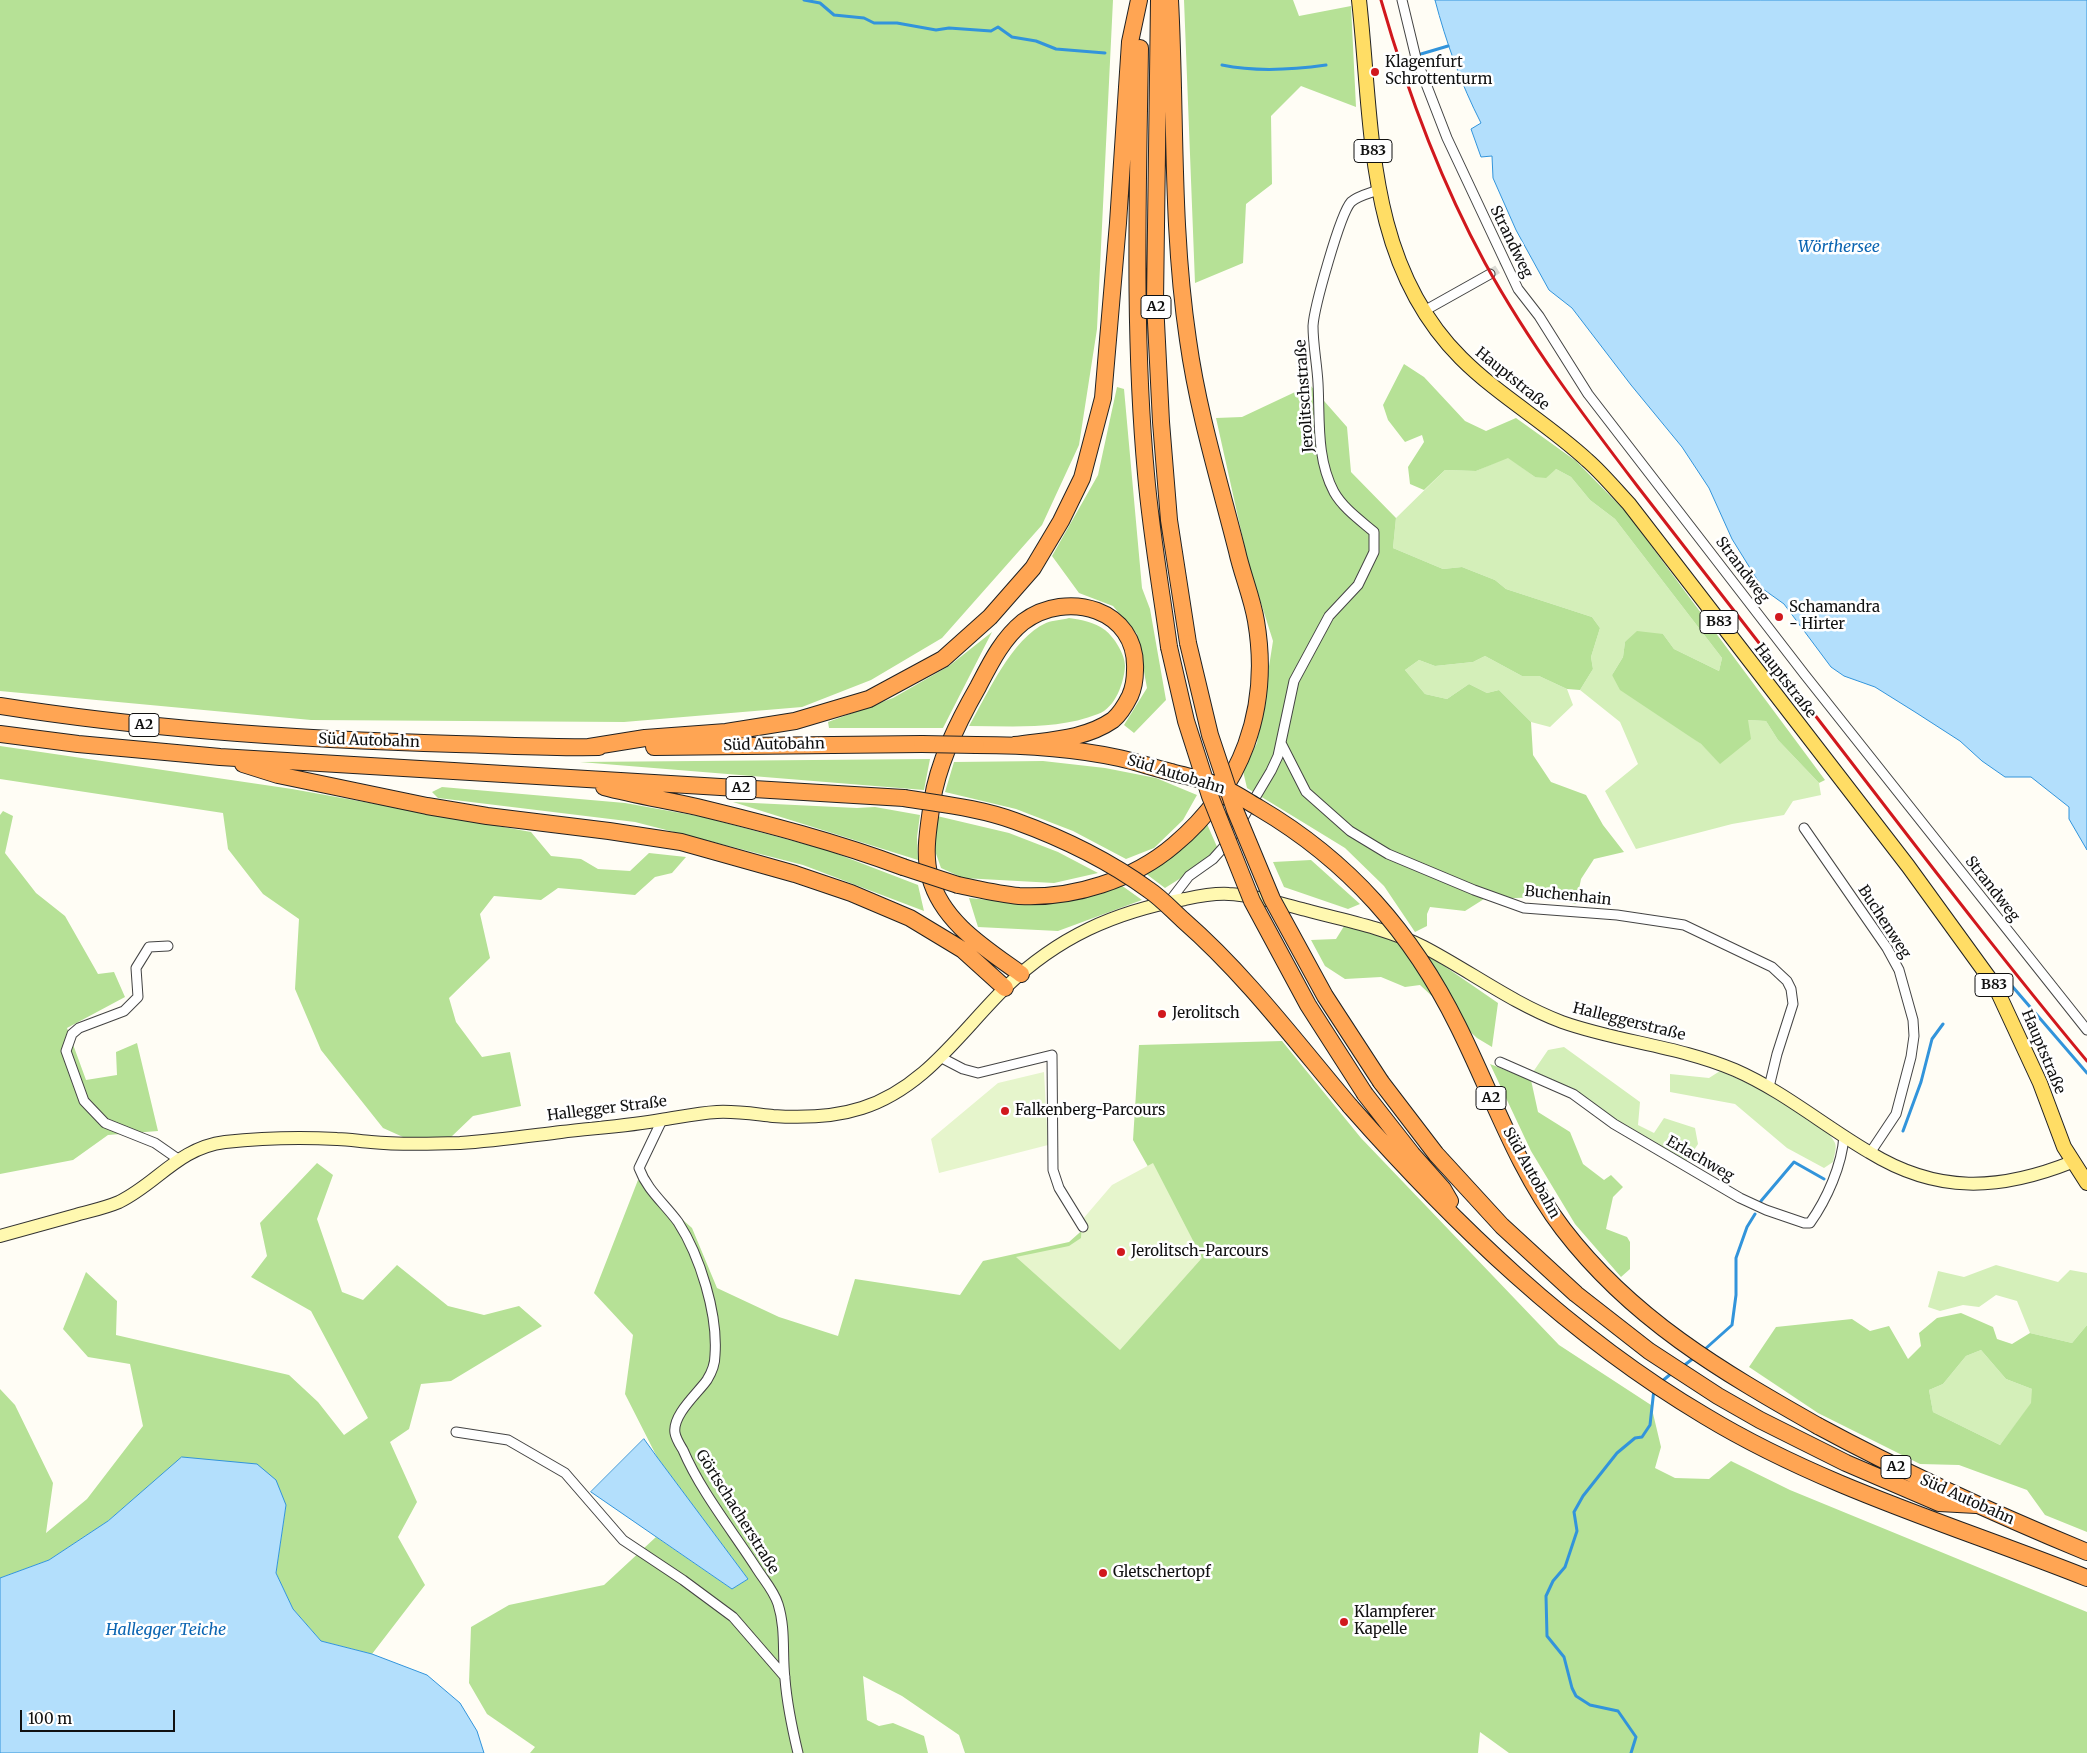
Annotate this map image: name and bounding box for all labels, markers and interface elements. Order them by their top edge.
place label: Klagenfurt Schrottenturm [1385,54,1492,89]
marker: Klagenfurt Schrottenturm [1369,66,1381,78]
road number: B83 [1354,140,1392,162]
street label: Strandweg [1486,203,1536,281]
water label: Wörthersee [1798,237,1880,257]
road number: A2 [1141,296,1171,318]
street label: Jerolitschstraße [1292,339,1318,453]
street label: Hauptstraße [1471,344,1553,414]
street label: Strandweg [1711,533,1773,607]
place label: Schamandra - Hirter [1789,599,1880,634]
road number: B83 [1700,610,1738,634]
marker: Schamandra - Hirter [1773,611,1785,623]
street label: Hauptstraße [1750,640,1820,722]
road number: A2 [129,714,159,736]
street label: Süd Autobahn [318,730,420,752]
street label: Süd Autobahn [723,735,825,755]
street label: Süd Autobahn [1125,752,1227,798]
road number: A2 [726,776,756,800]
street label: Strandweg [1961,853,2023,925]
street label: Buchenhain [1524,882,1612,910]
street label: Buchenweg [1854,882,1914,962]
road number: B83 [1975,974,2013,996]
street label: Halleggerstraße [1571,999,1687,1045]
place label: Jerolitsch [1172,1005,1240,1023]
street label: Hauptstraße [2017,1007,2069,1097]
marker: Jerolitsch [1156,1008,1168,1020]
road number: A2 [1476,1086,1506,1110]
street label: Hallegger Straße [546,1093,668,1125]
place label: Falkenberg-Parcours [1015,1102,1165,1120]
marker: Falkenberg-Parcours [999,1105,1011,1117]
street label: Süd Autobahn [1499,1124,1563,1222]
street label: Erlachweg [1663,1132,1737,1186]
place label: Jerolitsch-Parcours [1131,1243,1269,1261]
marker: Jerolitsch-Parcours [1115,1246,1127,1258]
street label: Görtschacherstraße [692,1447,782,1577]
road number: A2 [1881,1455,1911,1478]
street label: Süd Autobahn [1917,1471,2017,1529]
place label: Gletschertopf [1113,1564,1211,1582]
marker: Gletschertopf [1097,1567,1109,1579]
place label: Klampferer Kapelle [1354,1604,1436,1639]
marker: Klampferer Kapelle [1338,1616,1350,1628]
water label: Hallegger Teiche [106,1620,226,1640]
scale bar [22,1700,178,1732]
text: 100 m [28,1709,72,1728]

